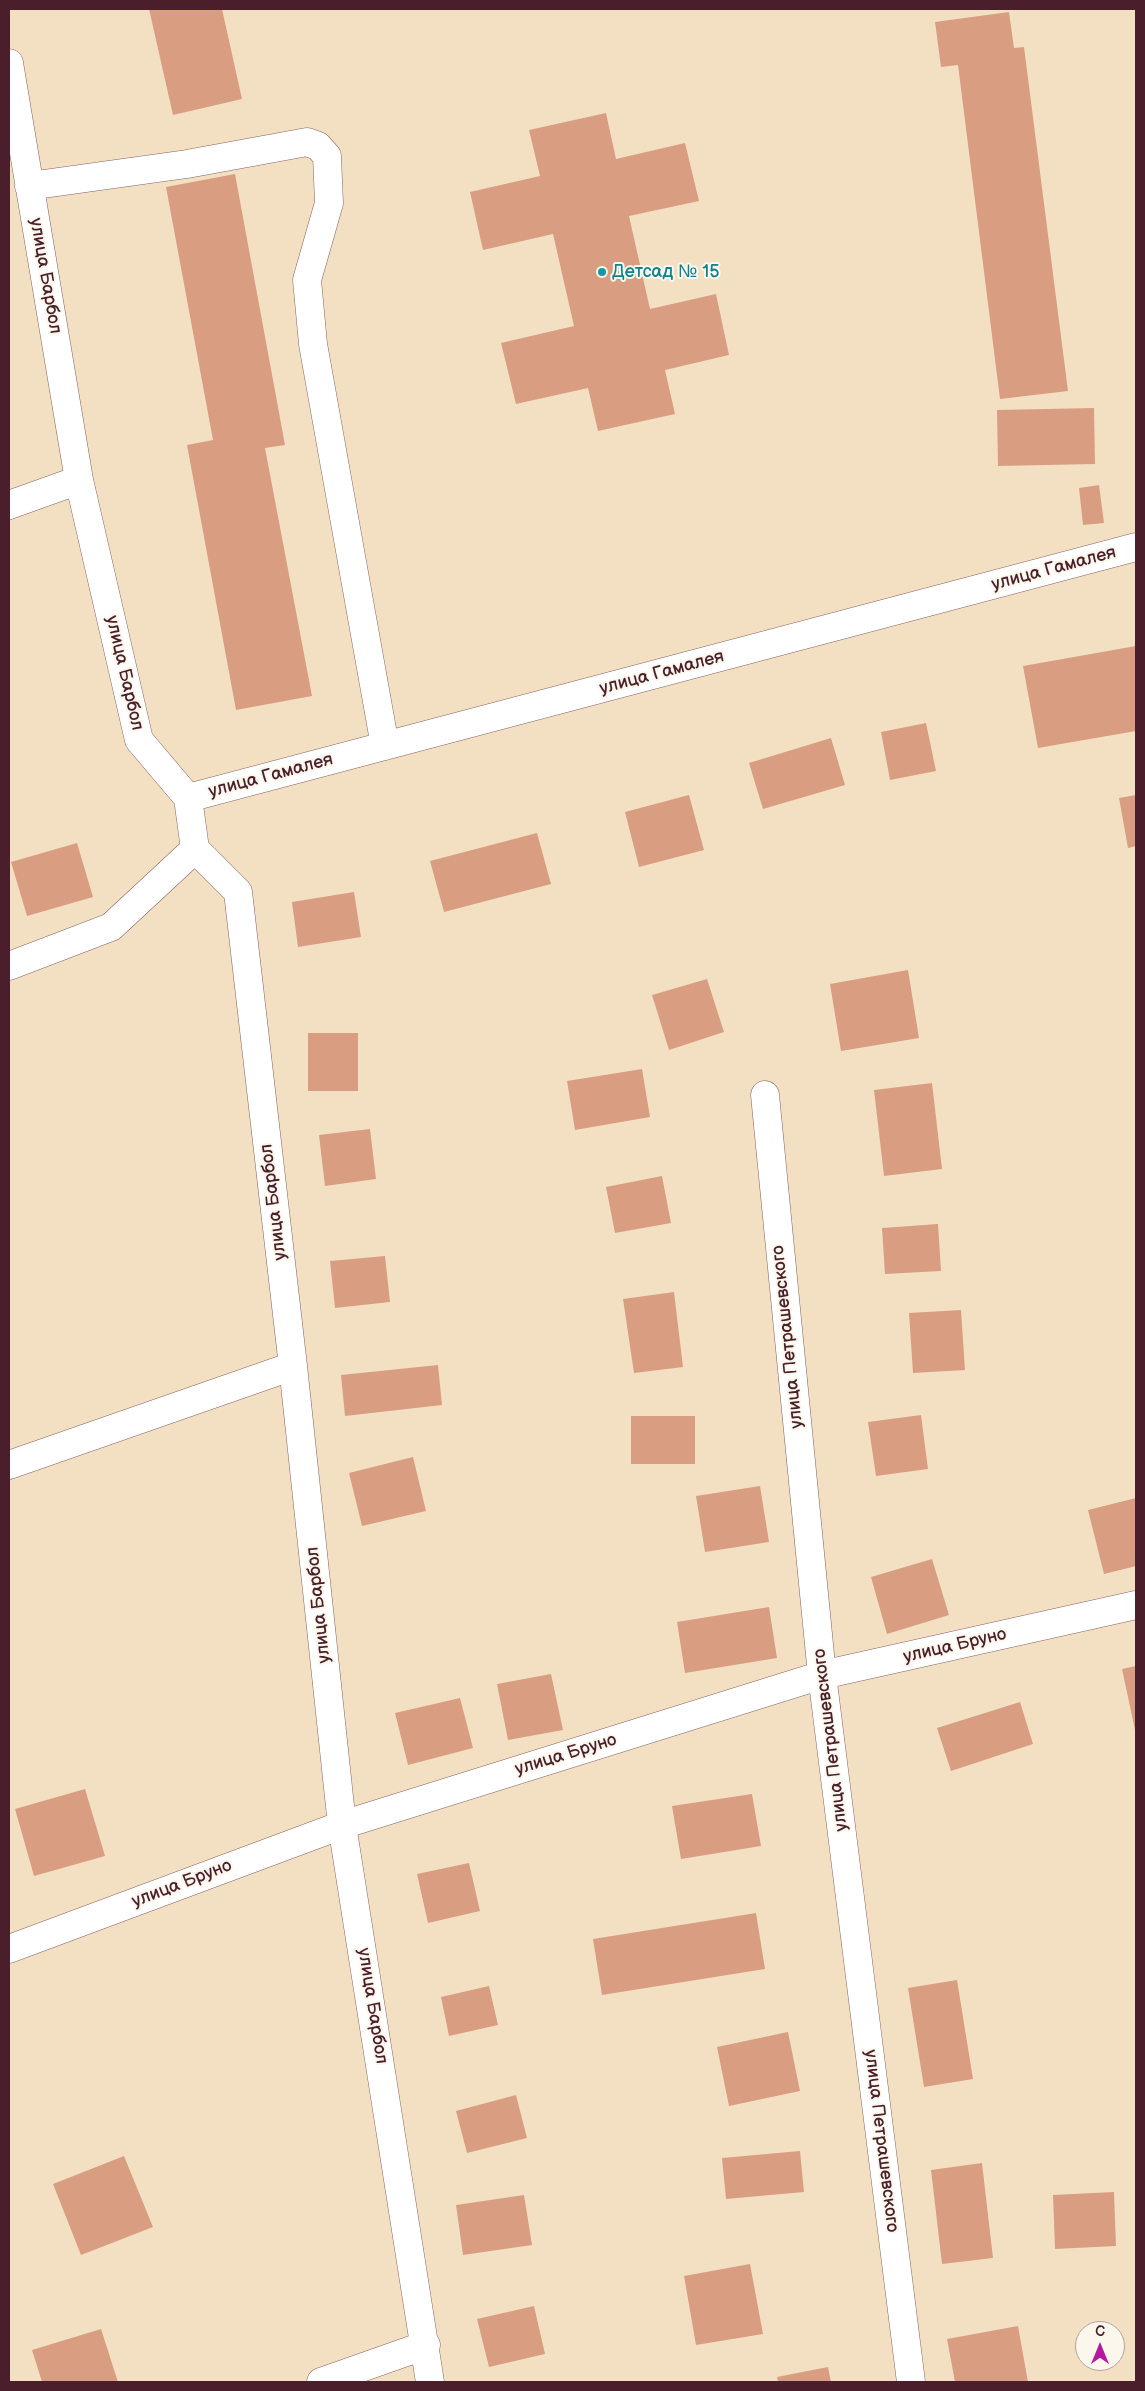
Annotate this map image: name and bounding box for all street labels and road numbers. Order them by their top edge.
street label: улица Барбол [24,216,66,336]
street label: улица Гамалея [989,542,1119,596]
street label: улица Барбол [100,613,148,733]
street label: улица Гамалея [597,646,727,700]
street label: улица Гамалея [206,749,336,803]
street label: улица Барбол [256,1143,292,1261]
street label: улица Петрашевского [768,1244,808,1430]
street label: улица Барбол [302,1546,336,1664]
street label: улица Бруно [901,1624,1009,1668]
street label: улица Петрашевского [809,1647,853,1833]
street label: улица Бруно [513,1729,619,1781]
street label: улица Бруно [129,1855,235,1913]
street label: улица Барбол [352,1946,392,2066]
street label: улица Петрашевского [859,2048,903,2234]

